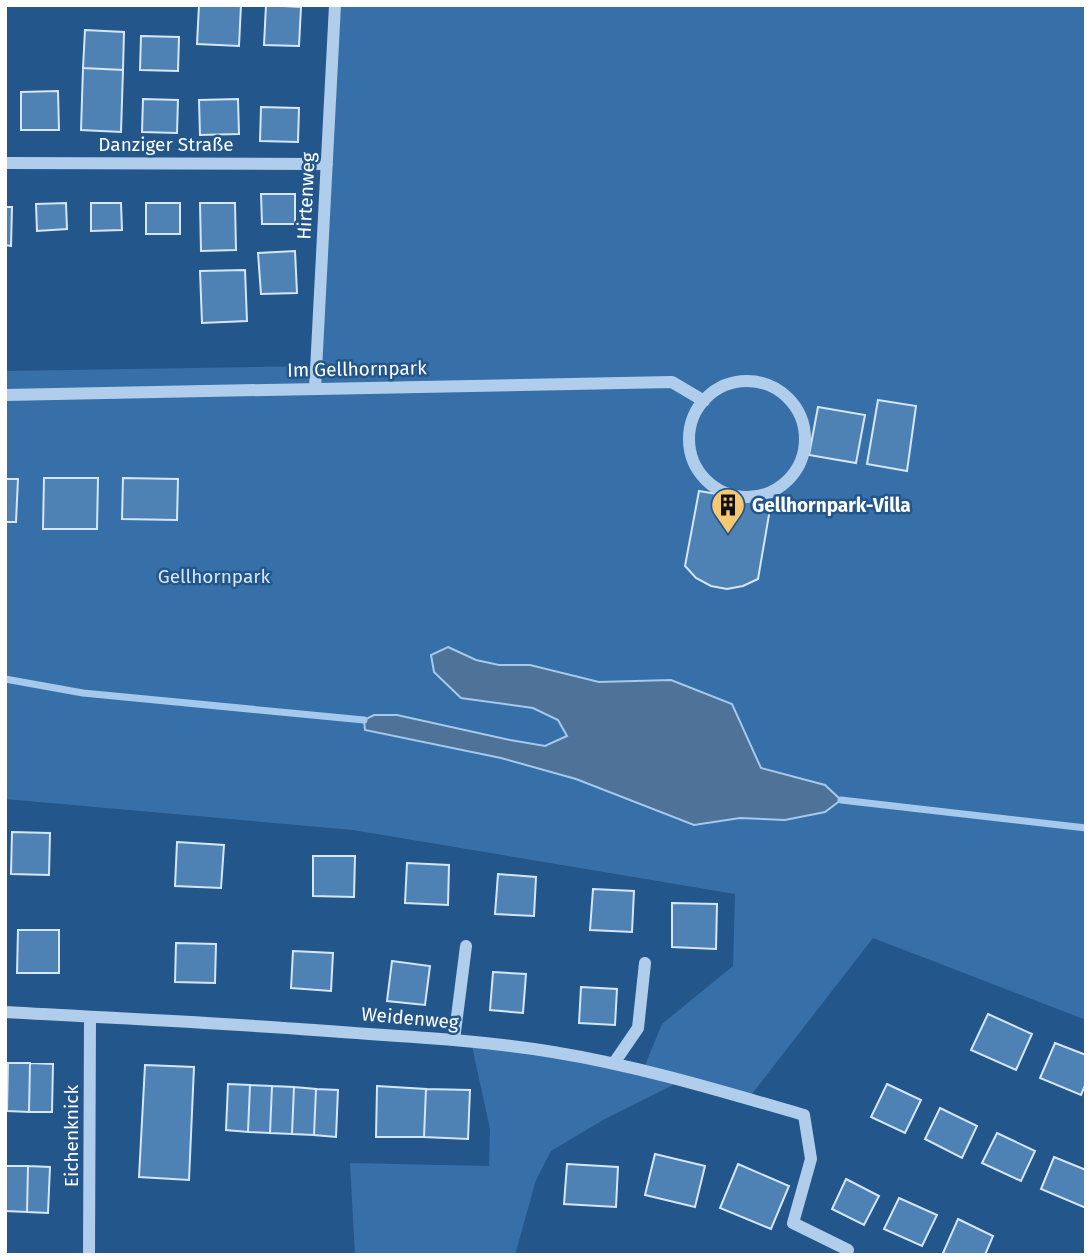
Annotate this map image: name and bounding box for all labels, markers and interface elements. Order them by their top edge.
street label: Danziger Straße [98,133,234,156]
street label: Hirtenweg [292,152,320,240]
street label: Im Gellhornpark [287,356,427,382]
building icon: Gellhornpark-Villa [709,486,747,535]
place label: Gellhornpark-Villa [752,494,911,517]
park label: Gellhornpark [158,565,271,588]
street label: Weidenweg [360,1002,460,1034]
street label: Eichenknick [60,1085,83,1187]

